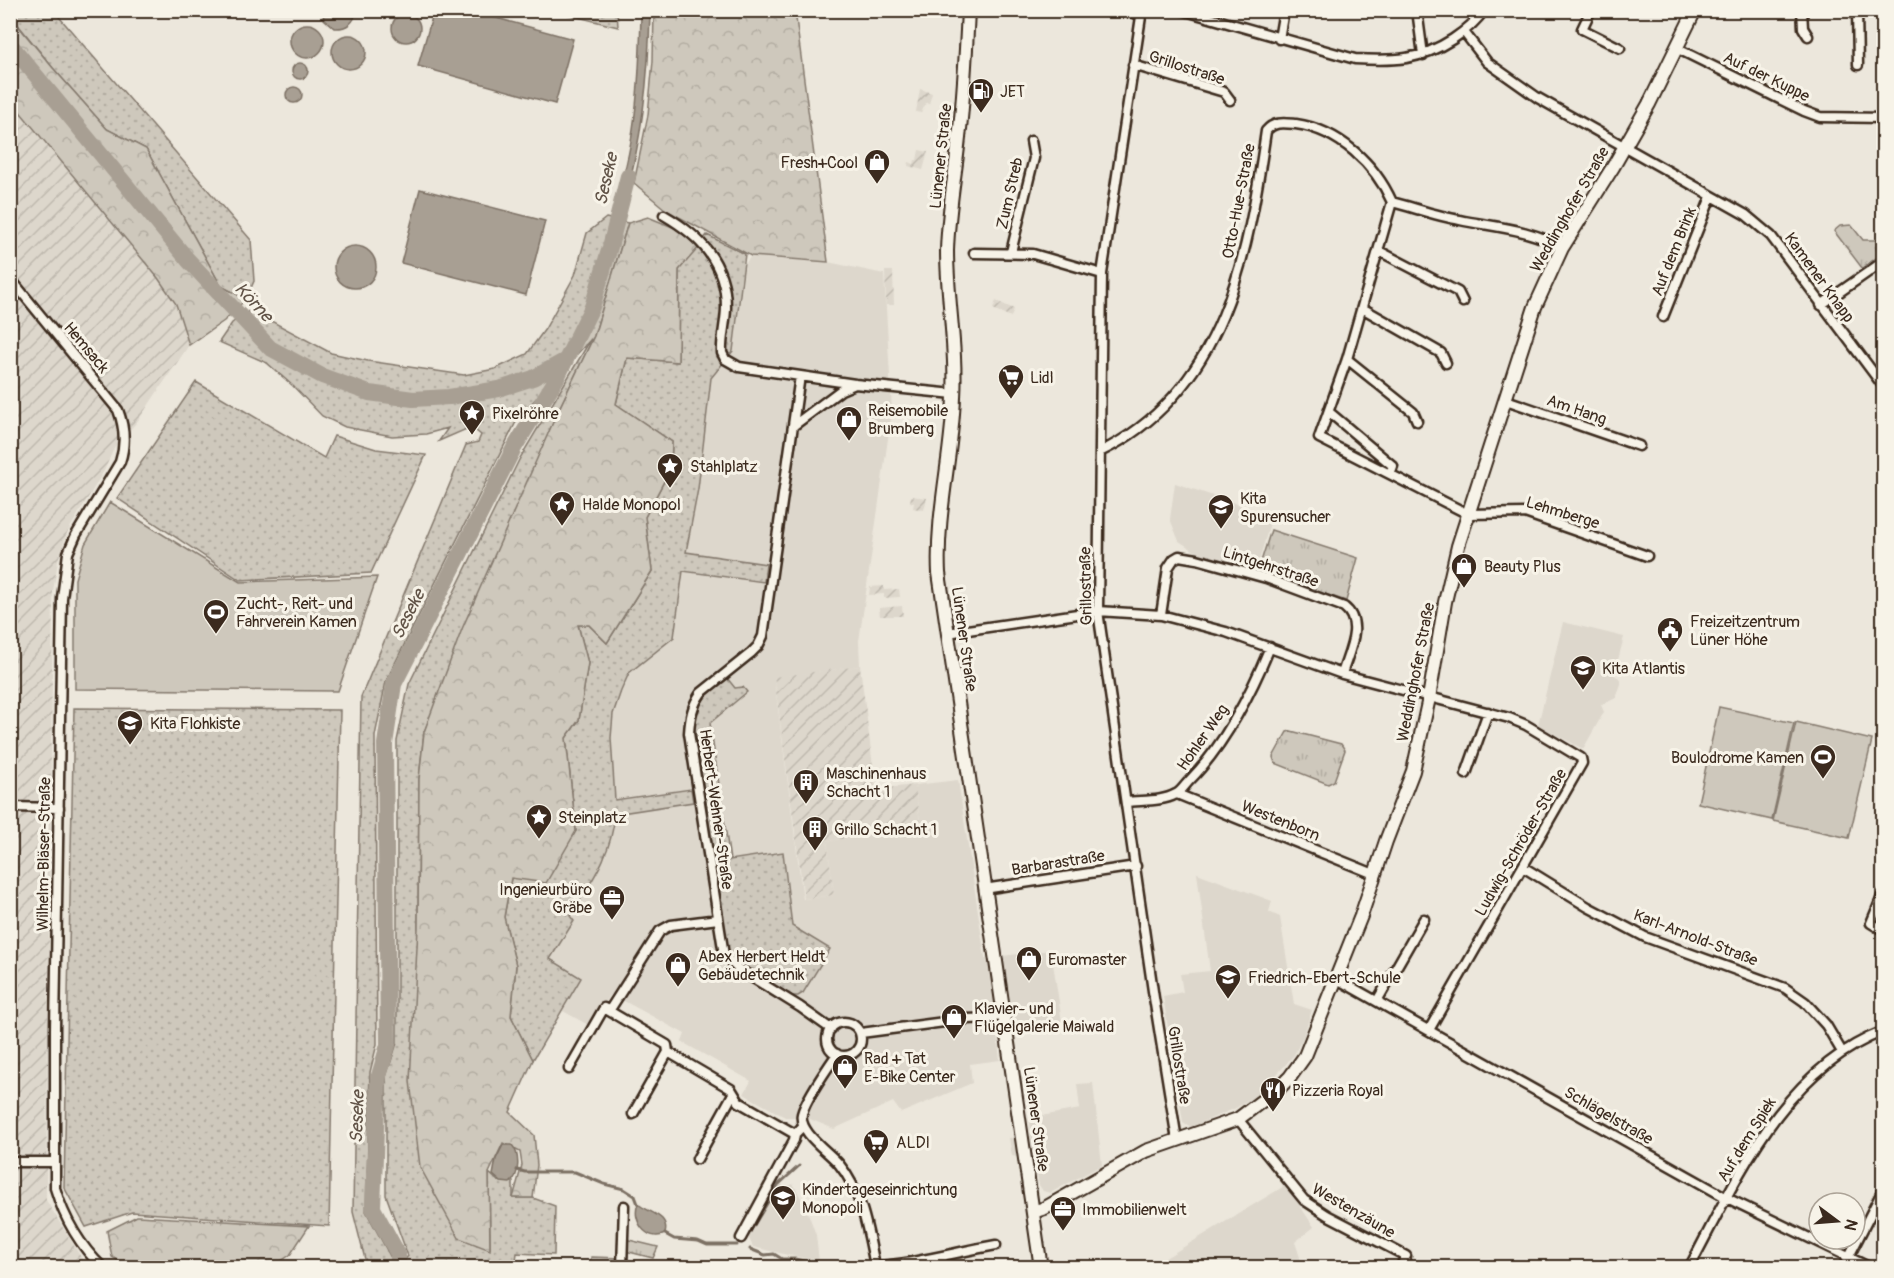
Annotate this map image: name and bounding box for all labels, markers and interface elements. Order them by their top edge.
street label: Grillostraße [1146,46,1227,90]
street label: Auf der Kuppe [1720,47,1813,106]
fuel station icon: JET [966,76,996,114]
place label: JET [1000,82,1025,102]
street label: Lünener Straße [926,102,956,210]
street label: Otto-Hue-Straße [1218,142,1260,260]
street label: Weddinghofer Straße [1526,143,1614,276]
shop icon: Fresh+Cool [862,147,892,185]
water label: Seseke [589,149,624,207]
place label: Fresh+Cool [780,153,858,173]
street label: Zum Streb [992,155,1028,231]
street label: Auf dem Brink [1647,204,1701,299]
street label: Kamener Knapp [1780,229,1859,326]
water label: Körne [229,278,279,329]
street label: Hemsack [59,318,114,378]
supermarket icon: Lidl [996,362,1026,400]
place label: Lidl [1030,368,1054,388]
street label: Am Hang [1544,390,1609,429]
place icon: Pixelröhre [457,398,487,436]
place label: Reisemobile Brumberg [868,401,948,439]
place label: Pixelröhre [492,404,559,424]
shop icon: Reisemobile Brumberg [834,404,864,442]
place icon: Stahlplatz [655,451,685,489]
place label: Stahlplatz [690,457,758,477]
place icon: Halde Monopol [547,489,577,527]
place label: Kita Spurensucher [1240,489,1331,527]
school or university icon: Kita Spurensucher [1206,492,1236,530]
street label: Lehmberge [1523,492,1602,534]
place label: Halde Monopol [582,495,681,515]
street label: Lintgehrstraße [1220,542,1321,592]
street label: Grillostraße [1075,546,1097,626]
shop icon: Beauty Plus [1449,551,1479,589]
place label: Beauty Plus [1484,557,1561,577]
water label: Seseke [386,584,432,643]
street label: Lünener Straße [947,585,981,693]
place label: Zucht-, Reit- und Fahrverein Kamen [236,594,357,632]
sports icon: Zucht-, Reit- und Fahrverein Kamen [201,597,231,635]
street label: Weddinghofer Straße [1393,601,1439,744]
place label: Freizeitzentrum Lüner Höhe [1690,612,1800,650]
public building icon: Freizeitzentrum Lüner Höhe [1655,615,1685,653]
school or university icon: Kita Atlantis [1568,653,1598,691]
place label: Kita Atlantis [1602,659,1685,679]
street label: Hohler Weg [1173,700,1233,775]
school or university icon: Kita Flohkiste [115,708,145,746]
place label: Kita Flohkiste [150,714,241,734]
street label: Herbert-Wehner-Straße [695,728,737,891]
sports icon: Boulodrome Kamen [1808,742,1838,780]
place label: Boulodrome Kamen [1671,748,1804,768]
place label: Maschinenhaus Schacht 1 [826,764,926,802]
street label: Ludwig-Schröder-Straße [1471,765,1571,920]
building icon: Maschinenhaus Schacht 1 [791,767,821,805]
street label: Wilhelm-Bläser-Straße [33,777,55,931]
street label: Westenborn [1238,796,1323,846]
place icon: Steinplatz [524,802,554,840]
place label: Steinplatz [558,808,627,828]
building icon: Grillo Schacht 1 [800,814,830,852]
place label: Grillo Schacht 1 [834,820,937,840]
street label: Barbarastraße [1010,846,1106,880]
place label: Ingenieurbüro Gräbe [499,880,592,918]
office icon: Ingenieurbüro Gräbe [597,883,627,921]
street label: Karl-Arnold-Straße [1631,905,1761,971]
shop icon: Euromaster [1014,944,1044,982]
place label: Abex Herbert Heldt Gebäudetechnik [698,947,826,985]
shop icon: Abex Herbert Heldt Gebäudetechnik [663,950,693,988]
place label: Euromaster [1048,950,1127,970]
school or university icon: Friedrich-Ebert-Schule [1213,962,1243,1000]
place label: Friedrich-Ebert-Schule [1248,968,1401,988]
place label: Klavier- und Flügelgalerie Maiwald [974,999,1114,1037]
shop icon: Klavier- und Flügelgalerie Maiwald [939,1002,969,1040]
street label: Grillostraße [1163,1025,1195,1106]
place label: Rad + Tat E-Bike Center [864,1049,956,1087]
shop icon: Rad + Tat E-Bike Center [830,1052,860,1090]
street label: Lünener Straße [1019,1065,1053,1173]
restaurant icon: Pizzeria Royal [1258,1075,1288,1113]
place label: Pizzeria Royal [1292,1081,1384,1101]
street label: Schlägelstraße [1560,1082,1657,1149]
water label: Seseke [345,1088,370,1144]
street label: Auf dem Spiek [1713,1093,1781,1185]
supermarket icon: ALDI [861,1127,891,1165]
place label: ALDI [896,1133,930,1153]
street label: Westenzäune [1308,1179,1399,1243]
place label: Kindertageseinrichtung Monopoli [802,1180,957,1218]
school or university icon: Kindertageseinrichtung Monopoli [768,1183,798,1221]
north arrow [1807,1191,1867,1251]
office icon: Immobilienwelt [1048,1194,1078,1232]
place label: Immobilienwelt [1082,1200,1187,1220]
text: N [1839,1217,1862,1233]

